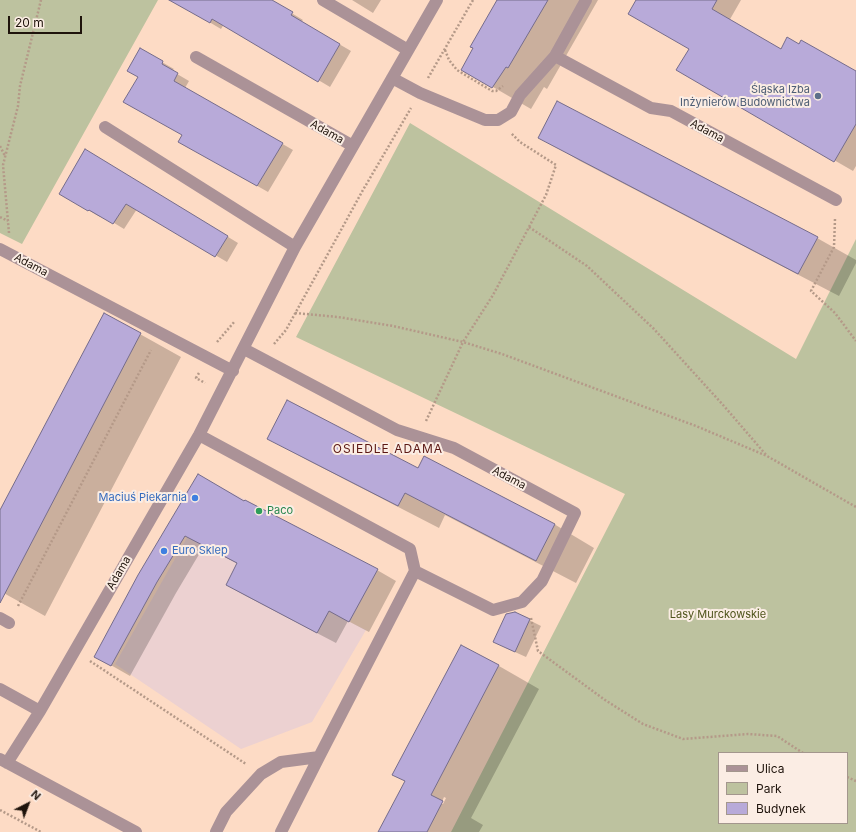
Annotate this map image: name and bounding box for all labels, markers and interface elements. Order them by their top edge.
scale bar [10,8,84,34]
text: 20 m [15,15,44,30]
place label: Śląska Izba Inżynierów Budownictwa [680,83,810,109]
marker: Śląska Izba Inżynierów Budownictwa [813,91,823,101]
street label: Adama [308,117,346,147]
street label: Adama [688,117,726,145]
street label: Adama [12,251,50,279]
district label: OSIEDLE ADAMA [333,442,443,456]
street label: Adama [490,464,528,492]
place label: Maciuś Piekarnia [99,491,187,505]
marker: Maciuś Piekarnia [190,493,200,503]
place label: Paco [267,504,293,518]
marker: Paco [254,506,264,516]
place label: Euro Sklep [172,544,228,558]
marker: Euro Sklep [159,546,169,556]
street label: Adama [104,554,134,592]
park label: Lasy Murckowskie [670,608,766,622]
legend [718,752,848,824]
text: Ulica [756,761,784,776]
text: Park [756,781,782,796]
north arrow [8,784,48,824]
text: N [28,787,44,803]
text: Budynek [756,801,806,816]

